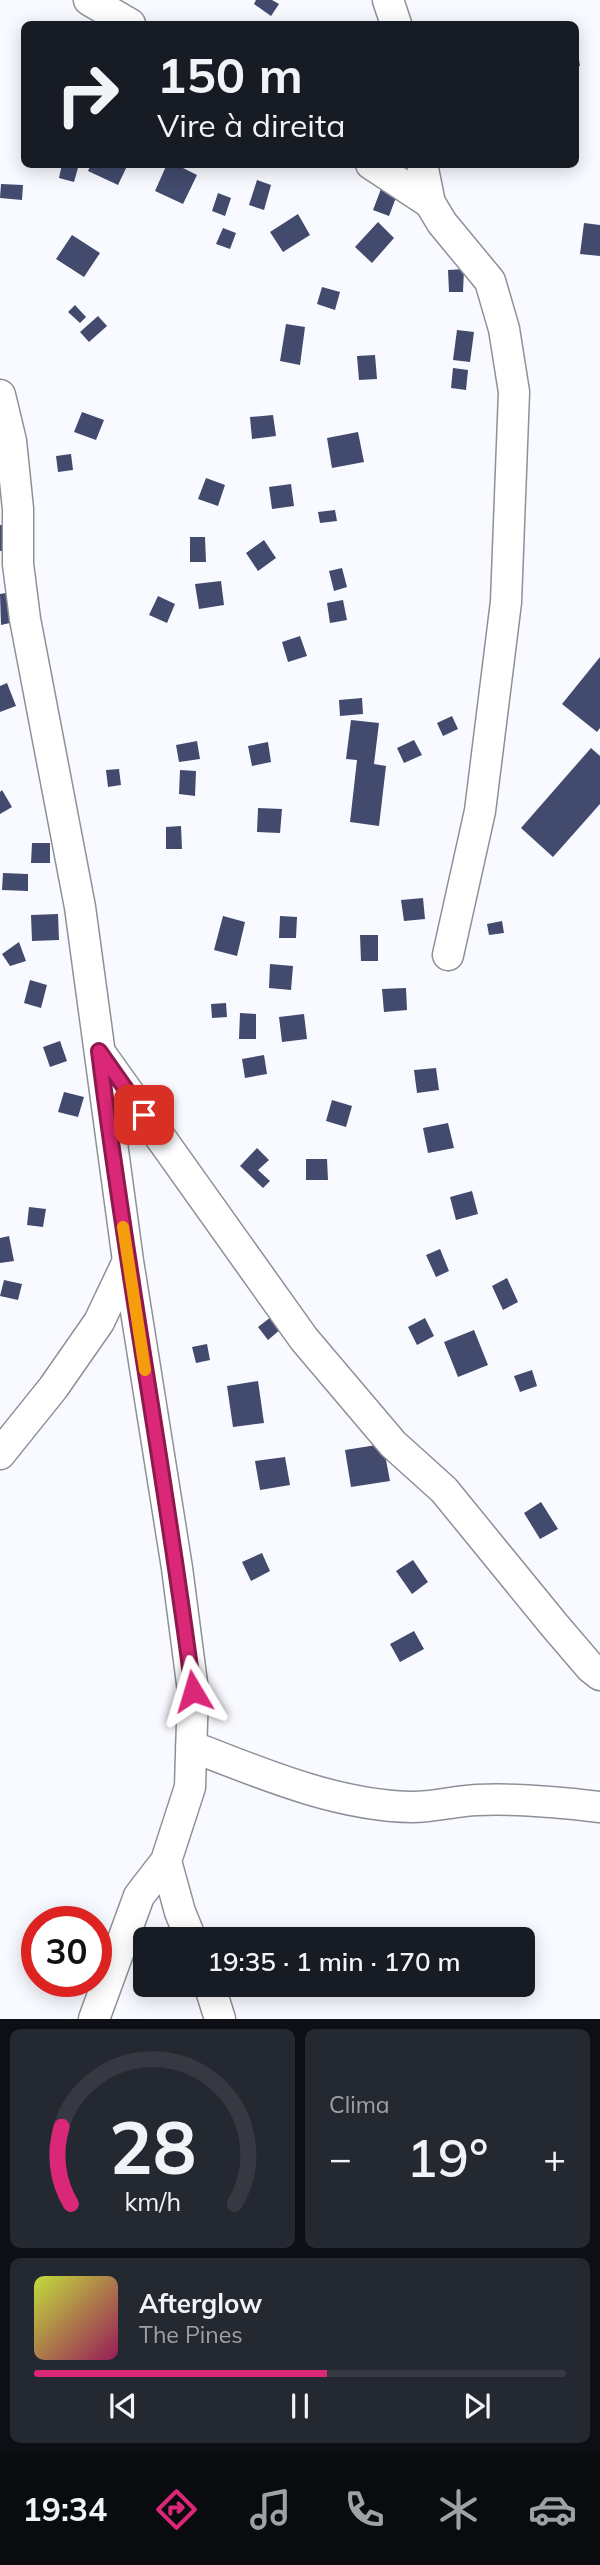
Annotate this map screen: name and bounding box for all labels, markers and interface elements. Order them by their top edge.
text: 150 m [157,44,303,105]
icon: right [42,49,133,140]
text: Vire à direita [157,105,345,145]
pin [114,1085,174,1145]
icon: arrive [125,1096,163,1134]
position arrow [156,1654,230,1728]
speed limit sign: 30 [21,1906,112,1997]
text: 19:35 · 1 min · 170 m [207,1945,461,1978]
text: Clima [329,2090,390,2119]
text: 28 [109,2102,196,2193]
text: 19° [407,2125,488,2190]
text: − [329,2134,352,2182]
text: + [543,2134,566,2182]
text: km/h [124,2186,181,2217]
text: Afterglow [139,2287,262,2320]
text: The Pines [139,2320,243,2349]
icon: previous [104,2387,142,2425]
icon: pause [281,2387,319,2425]
icon: next [458,2387,496,2425]
icon: directions [152,2485,201,2534]
icon: music [246,2485,295,2534]
icon: phone [340,2485,389,2534]
icon: climate [434,2485,483,2534]
icon: car [528,2485,577,2534]
text: 19:34 [23,2489,107,2529]

